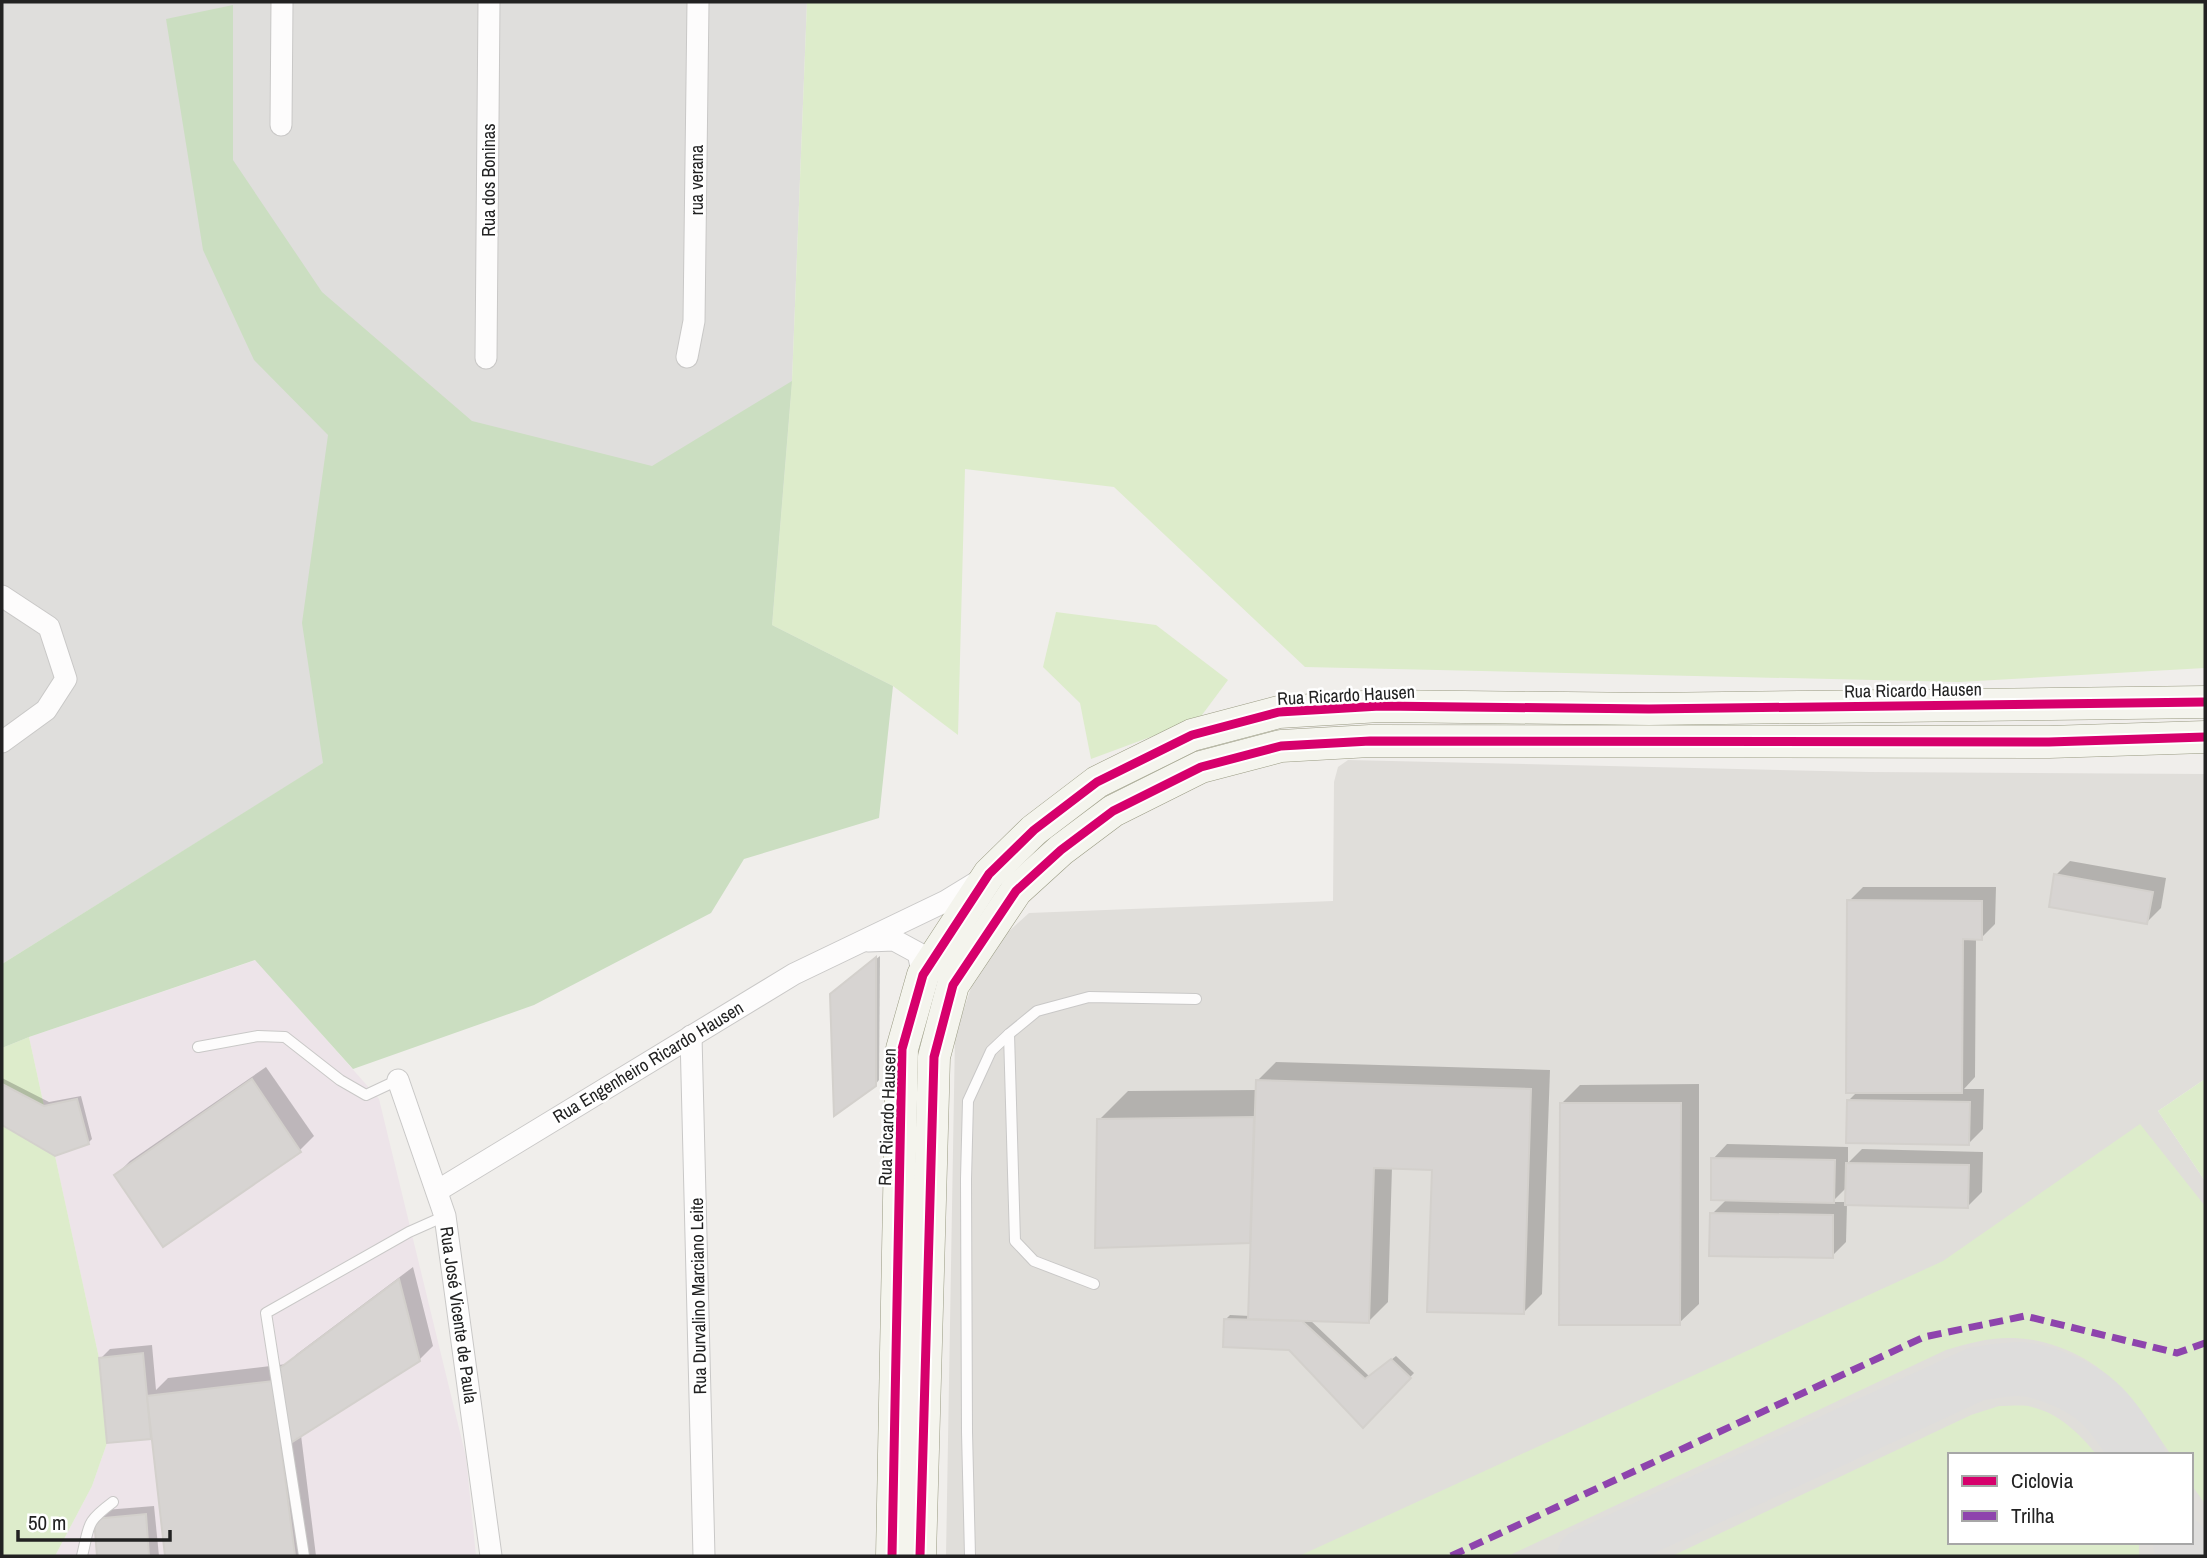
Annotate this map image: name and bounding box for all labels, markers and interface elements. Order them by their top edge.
street label: Rua dos Boninas [476,123,501,237]
street label: rua verana [684,145,709,215]
street label: Rua Ricardo Hausen [1844,676,1982,704]
street label: Rua Ricardo Hausen [1277,679,1415,711]
street label: Rua Engenheiro Ricardo Hausen [548,995,748,1129]
street label: Rua Ricardo Hausen [872,1048,902,1186]
street label: Rua Durvalino Marciano Leite [684,1197,712,1395]
street label: Rua José Vicente de Paula [434,1225,484,1405]
legend [1948,1453,2193,1544]
text: Ciclovia [2011,1466,2074,1495]
scale bar [18,1498,170,1542]
text: Trilha [2011,1501,2055,1530]
text: 50 m [28,1508,66,1537]

